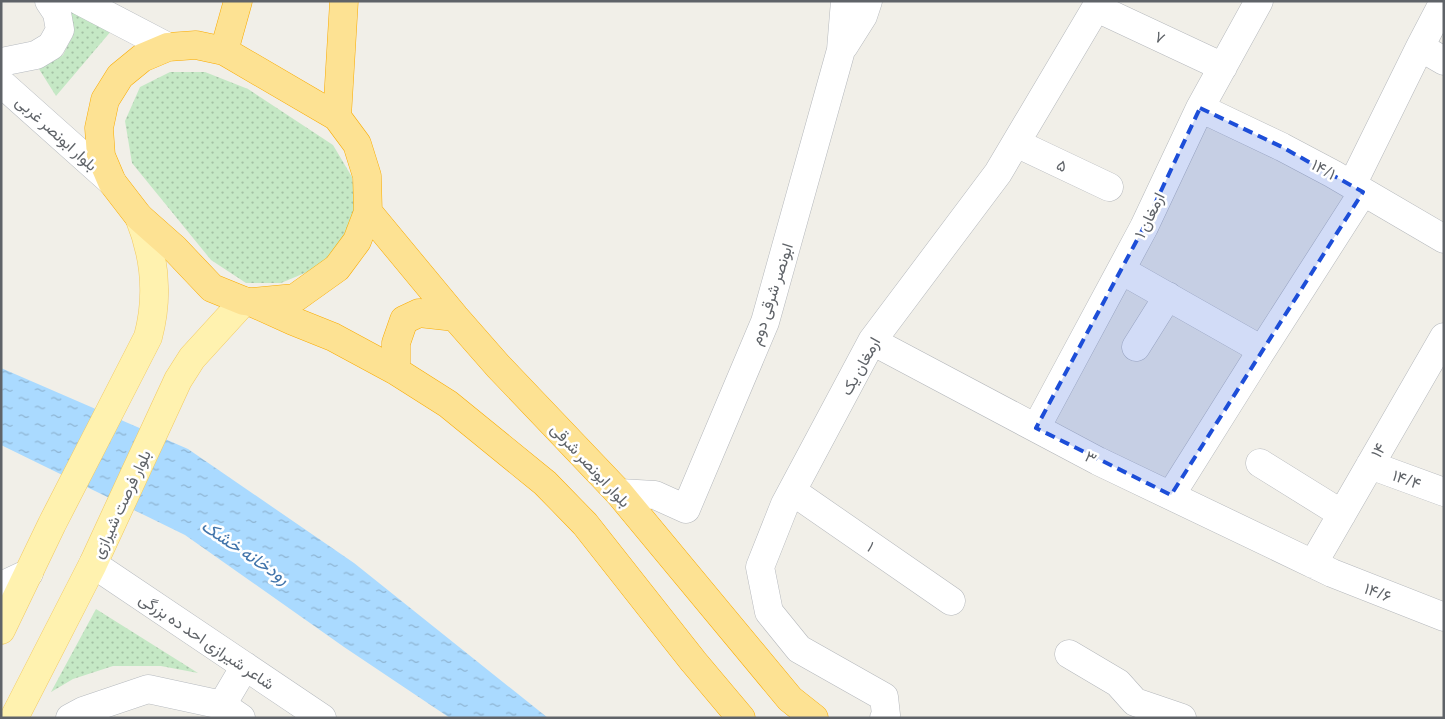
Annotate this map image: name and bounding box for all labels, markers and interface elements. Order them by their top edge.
street label: ۷ [1151,25,1169,49]
street label: بلوار ابونصر غربی [11,90,103,176]
street label: ۵ [1053,153,1071,177]
street label: ۱۴/۱ [1308,153,1340,185]
street label: ارمغان ۱ [1128,188,1170,242]
street label: ابونصر شرقی دوم [744,240,798,348]
street label: ارمغان یک [835,333,885,399]
street label: بلوار ابونصر شرقی [546,418,636,512]
street label: ۱۴ [1365,439,1391,461]
street label: ۳ [1081,445,1101,469]
street label: بلوار فرصت شیرازی [86,446,156,562]
street label: ۱۴/۴ [1390,464,1424,494]
water label: رودخانه خشک [197,513,295,589]
street label: ۱ [863,536,879,556]
street label: ۱۴/۶ [1361,577,1395,607]
street label: شاعر شیرازی احد ده بزرگی [135,587,279,695]

